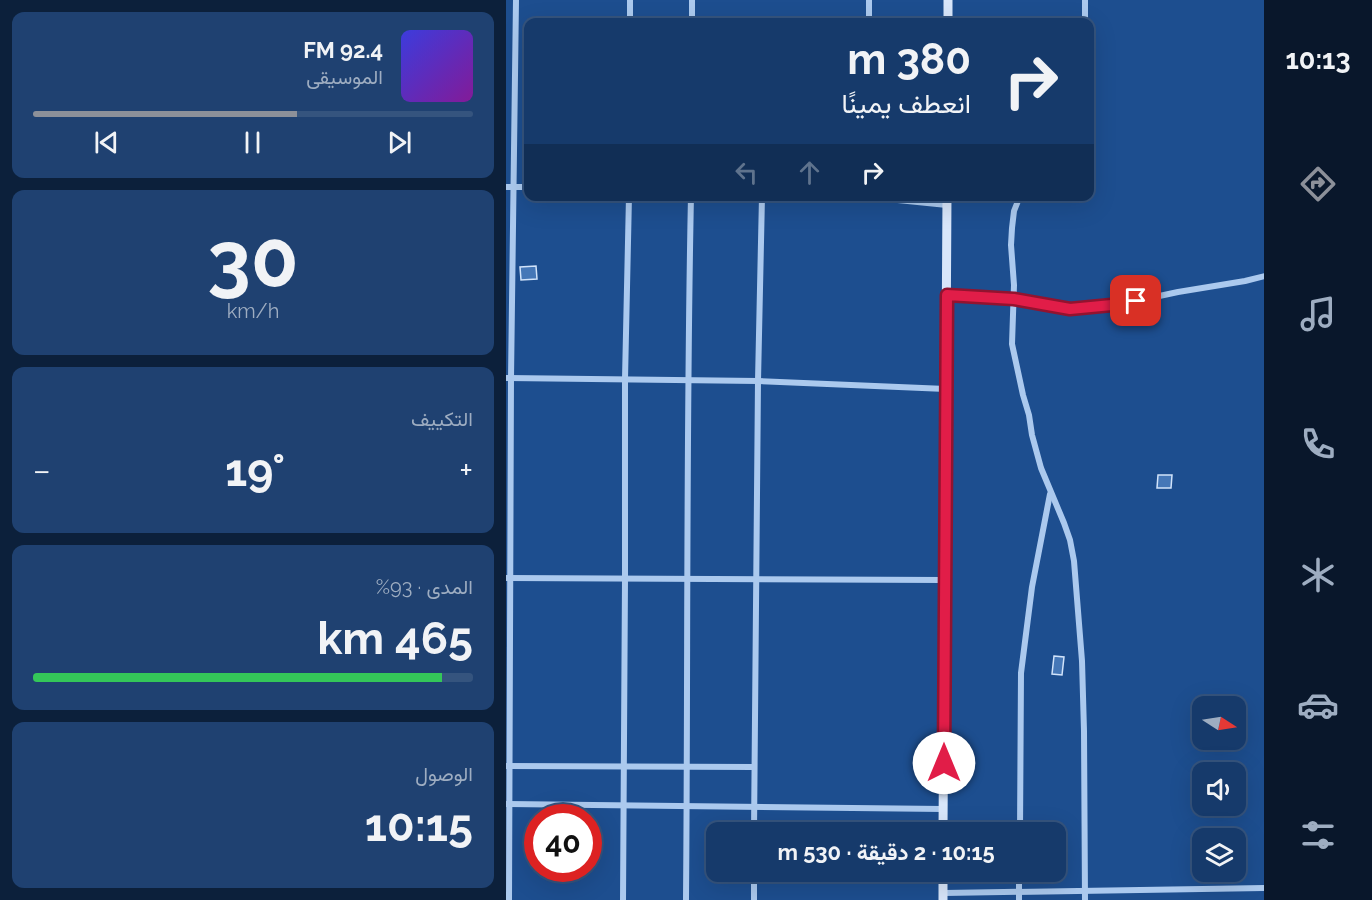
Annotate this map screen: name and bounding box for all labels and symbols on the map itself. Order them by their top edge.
pin [1110,275,1161,326]
north arrow [1192,696,1246,750]
position arrow [912,731,976,795]
speed limit sign: 40 [524,804,602,882]

